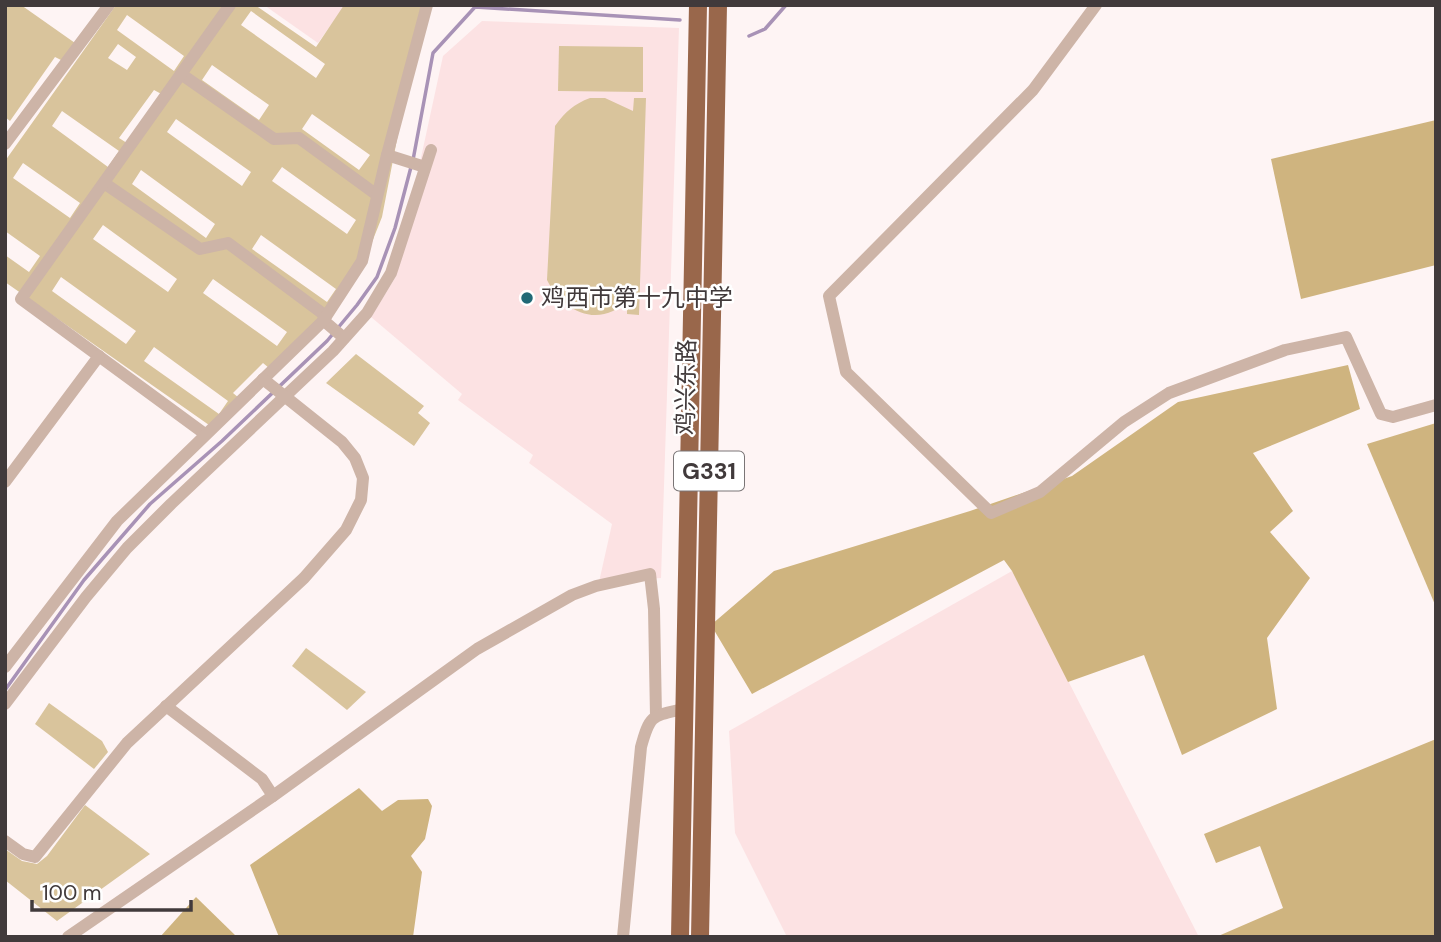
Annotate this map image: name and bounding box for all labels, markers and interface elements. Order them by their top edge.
place label: 鸡西市第十九中学 [541,282,733,313]
marker: 鸡西市第十九中学 [519,290,535,306]
street label: 鸡兴东路 [669,339,702,435]
road number: G331 [674,452,744,491]
scale bar [32,869,191,913]
text: 100 m [42,879,102,907]

